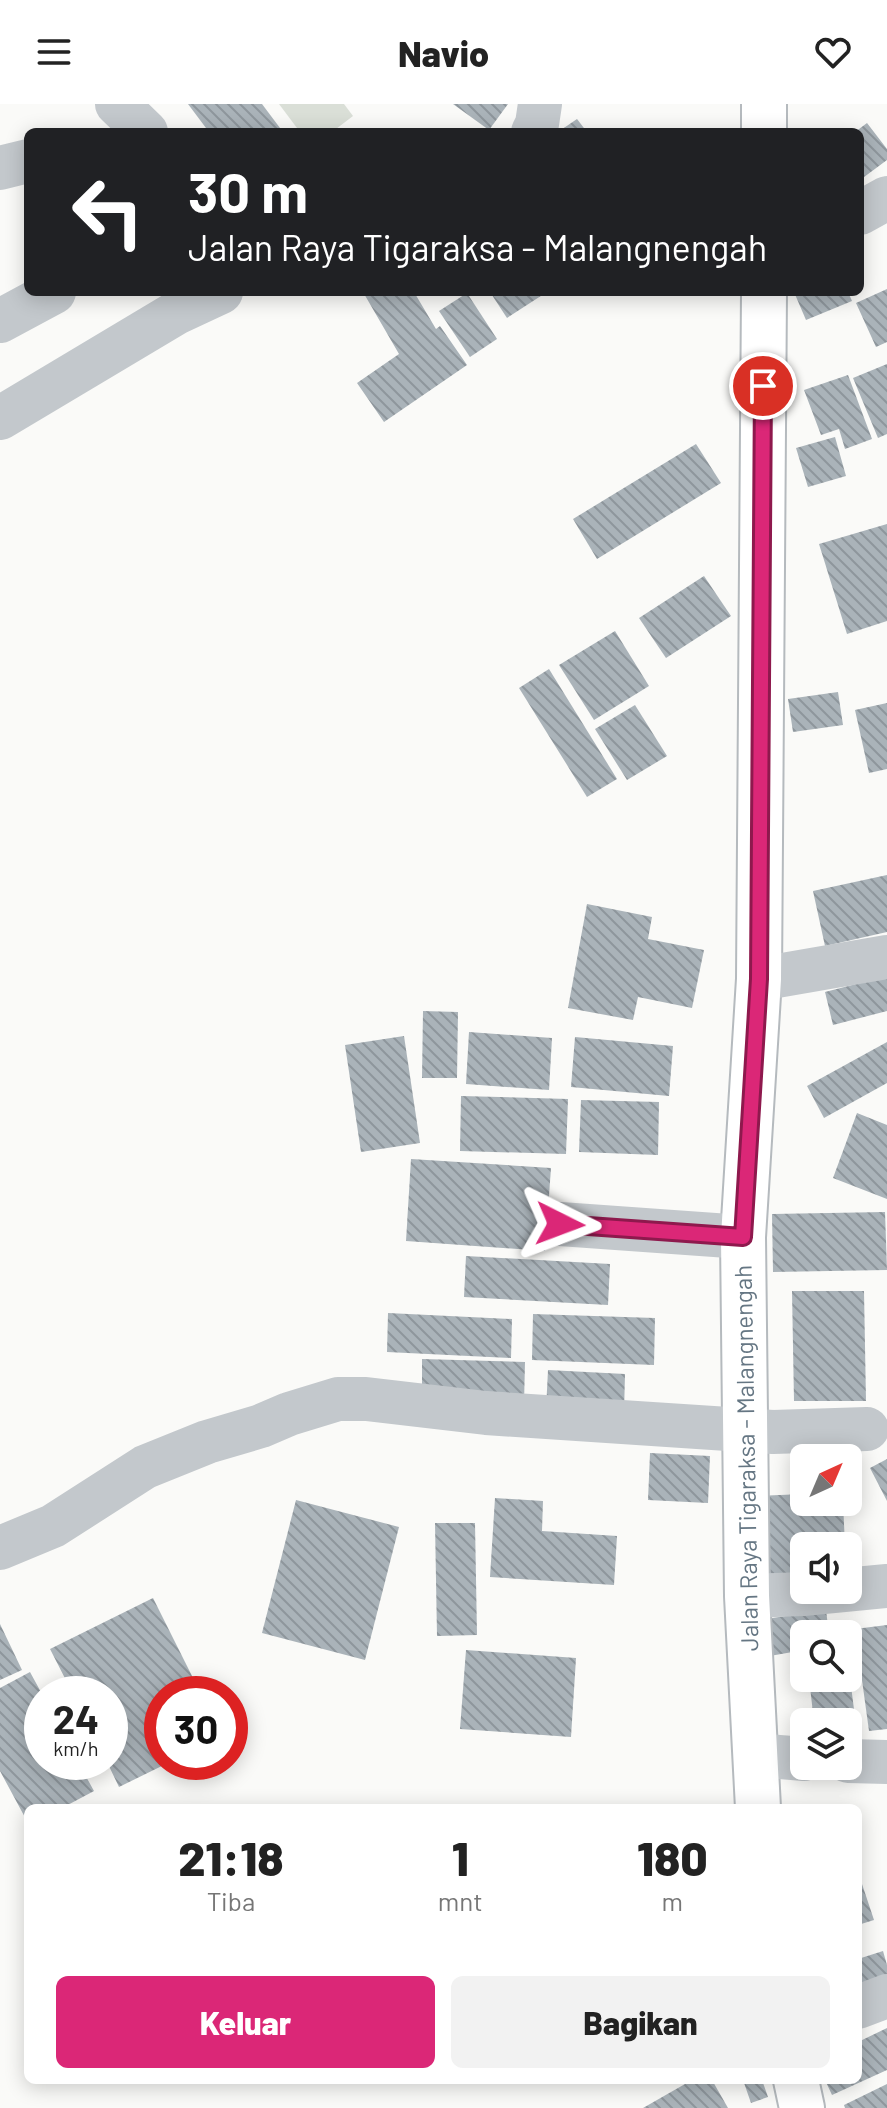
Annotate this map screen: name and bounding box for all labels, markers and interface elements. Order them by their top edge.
icon: menu [32,30,76,74]
icon: heart [811,30,855,74]
text: Navio [398,31,489,74]
text: 30 m [188,157,308,224]
icon: left [56,160,160,264]
text: Jalan Raya Tigaraksa - Malangnengah [188,225,767,268]
pin [729,352,797,420]
icon: arrive [741,364,785,408]
position arrow [518,1182,602,1266]
street label: Jalan Raya Tigaraksa - Malangnengah [728,1265,763,1651]
north arrow [790,1444,862,1516]
map controls [790,1444,862,1780]
button: sound [790,1532,862,1604]
button: search [790,1620,862,1692]
speed limit sign: 30 [144,1676,248,1780]
text: 24 [53,1694,99,1742]
button: layers [790,1708,862,1780]
text: km/h [53,1736,99,1760]
text: 21:18 [178,1828,284,1886]
text: 1 [452,1828,469,1886]
text: 180 [637,1828,708,1886]
text: Tiba [207,1885,255,1916]
text: mnt [438,1885,483,1916]
text: m [662,1885,683,1916]
button: Keluar [56,1976,435,2068]
button: Bagikan [451,1976,830,2068]

